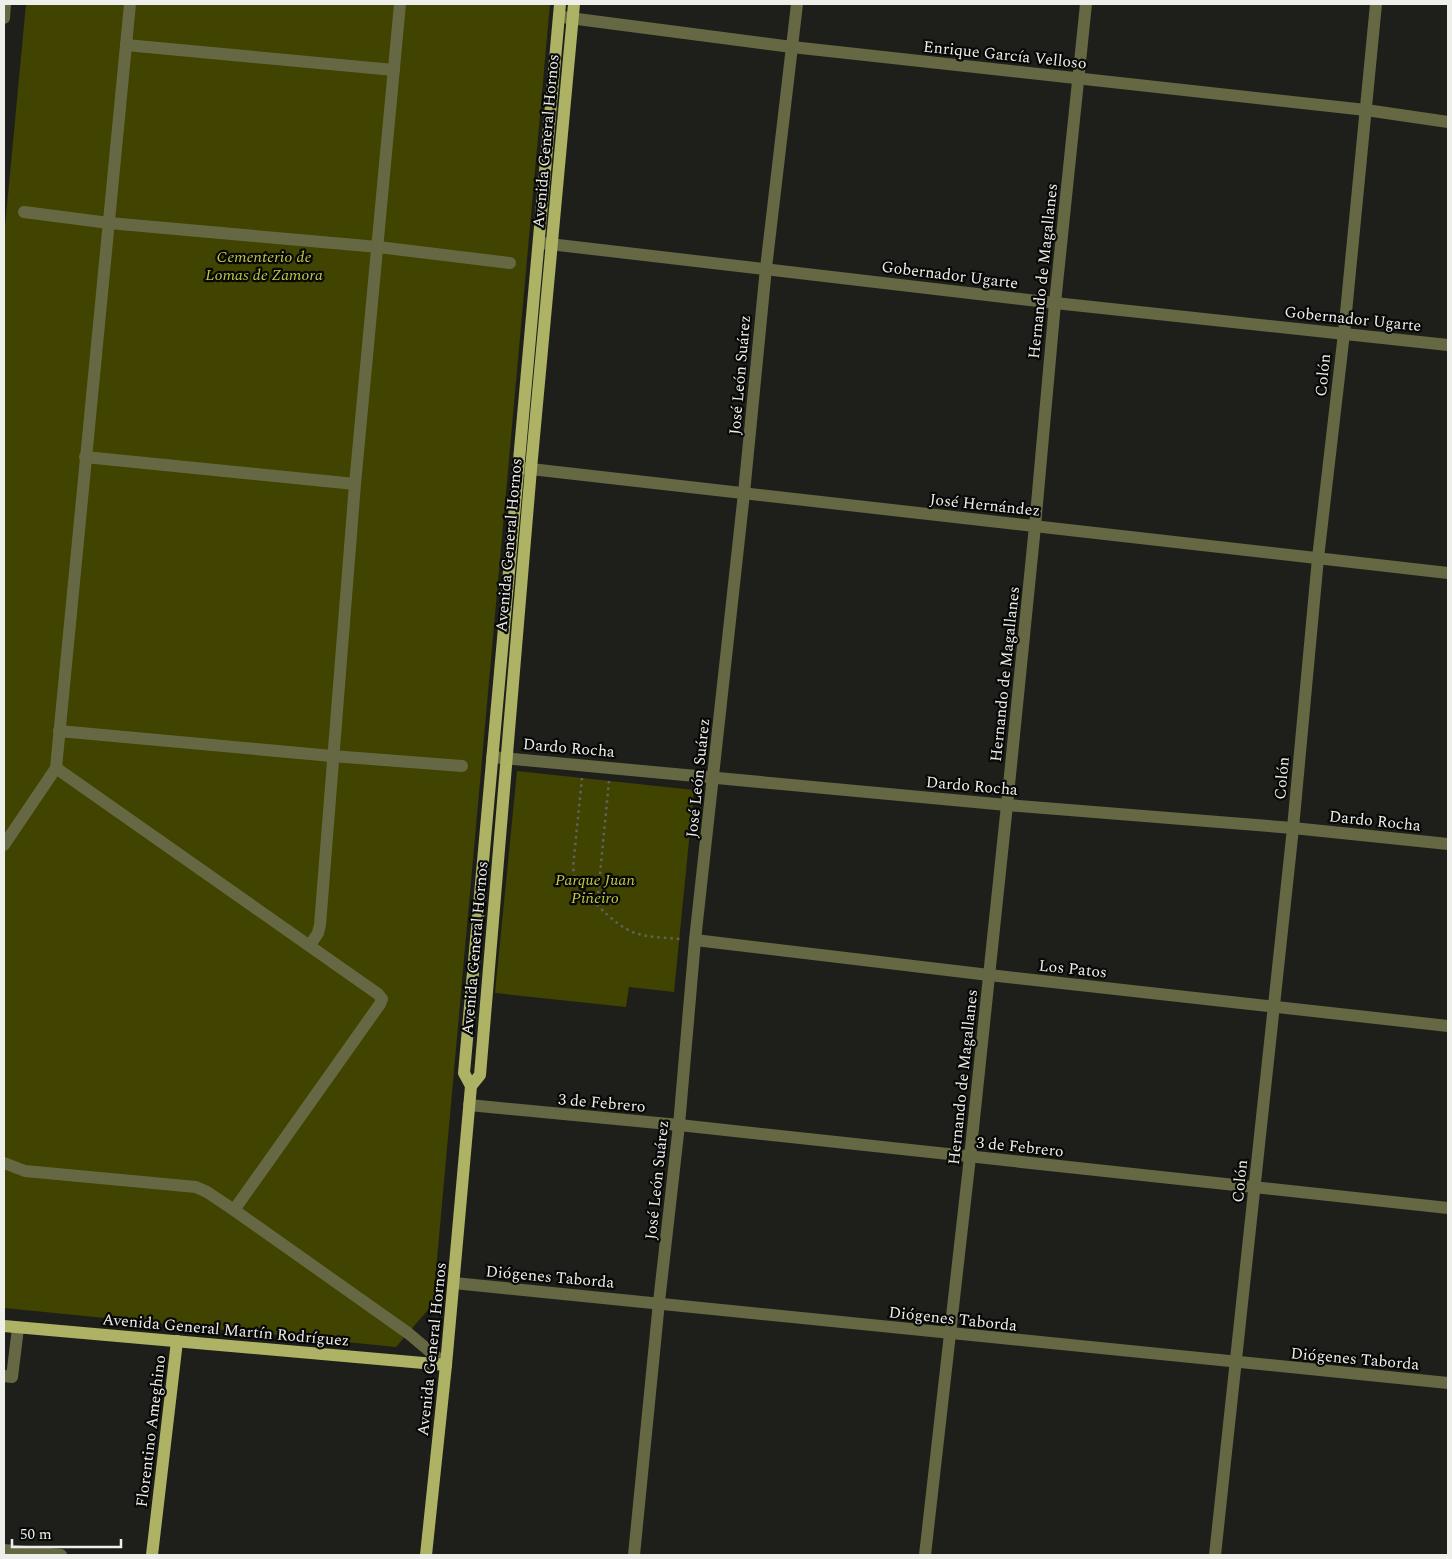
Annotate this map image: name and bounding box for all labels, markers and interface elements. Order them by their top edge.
street label: Enrique García Velloso [922,34,1088,76]
street label: Avenida General Hornos [526,53,566,229]
street label: Hernando de Magallanes [1022,182,1064,360]
park label: Cementerio de Lomas de Zamora [205,245,323,287]
street label: Gobernador Ugarte [880,255,1020,295]
street label: Gobernador Ugarte [1283,300,1423,338]
street label: José León Suárez [723,314,757,436]
street label: Colón [1309,353,1337,398]
street label: Avenida General Hornos [489,457,529,633]
street label: José Hernández [928,487,1041,523]
street label: Hernando de Magallanes [984,585,1026,763]
street label: José León Suárez [680,717,716,839]
street label: Dardo Rocha [522,732,616,764]
street label: Colón [1268,756,1296,801]
street label: Dardo Rocha [925,770,1019,802]
street label: Dardo Rocha [1328,804,1422,838]
street label: Avenida General Hornos [455,860,495,1036]
park label: Parque Juan Piñeiro [555,868,635,910]
street label: Los Patos [1038,953,1108,985]
street label: Hernando de Magallanes [942,988,984,1166]
street label: 3 de Febrero [557,1087,647,1119]
street label: José León Suárez [639,1119,675,1241]
street label: 3 de Febrero [975,1130,1065,1164]
street label: Colón [1226,1159,1254,1204]
street label: Diógenes Taborda [485,1259,615,1295]
street label: Avenida General Hornos [411,1261,453,1437]
street label: Diógenes Taborda [887,1300,1018,1338]
street label: Avenida General Martín Rodríguez [101,1307,351,1353]
street label: Diógenes Taborda [1290,1341,1420,1377]
street label: Florentino Ameghino [130,1354,172,1509]
scale bar [12,1516,121,1548]
text: 50 m [20,1523,52,1546]

